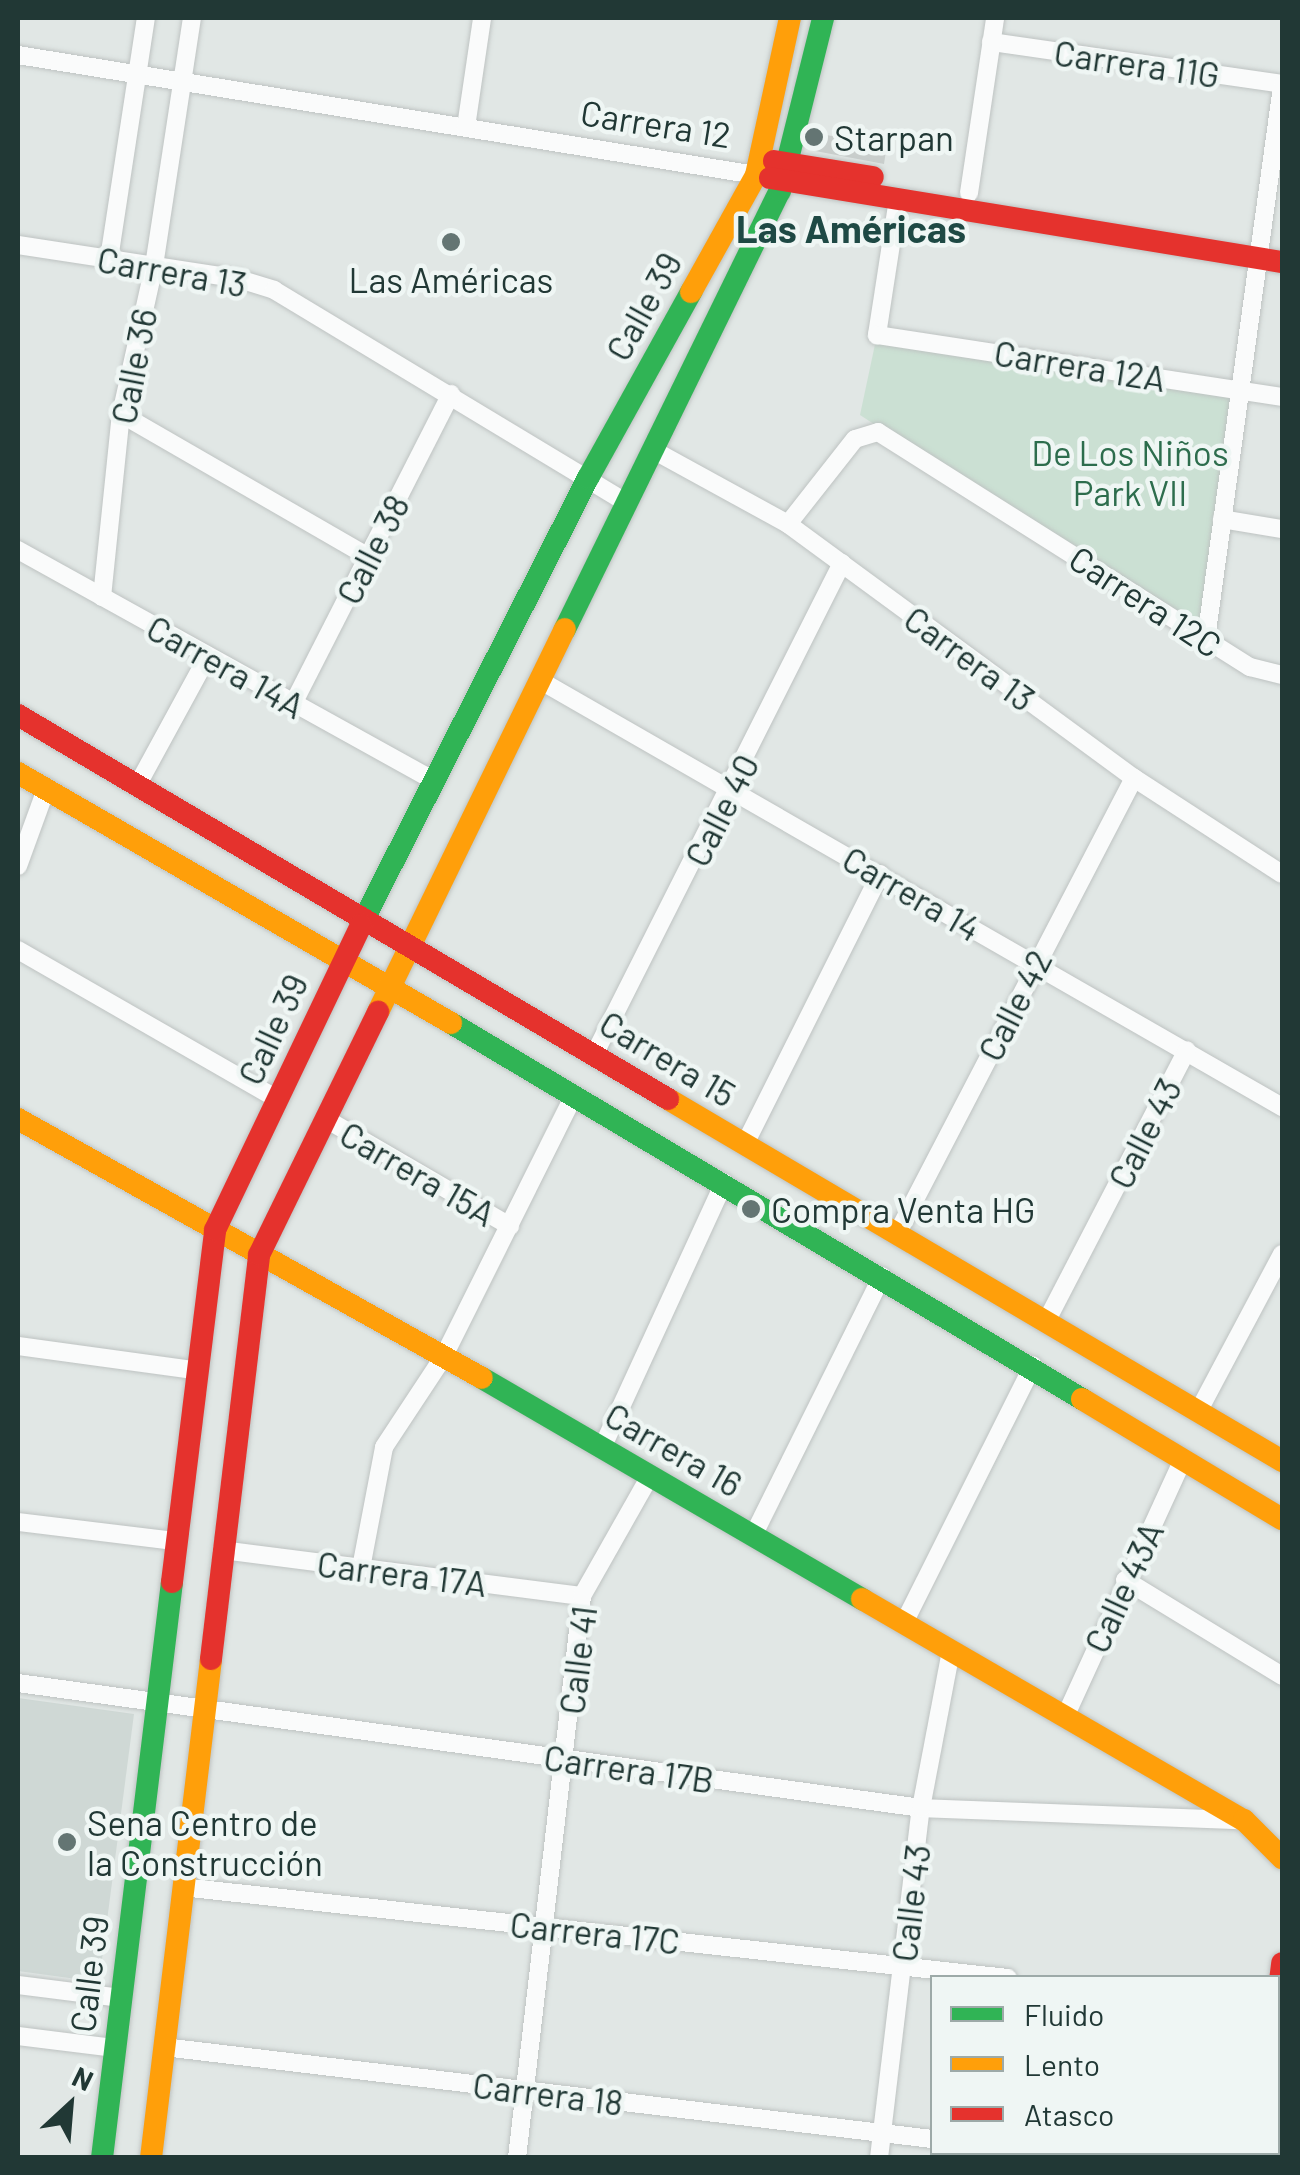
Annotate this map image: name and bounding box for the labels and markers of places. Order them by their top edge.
place label: Starpan [834,116,954,158]
marker: Starpan [803,126,825,148]
marker: Las Américas [440,231,462,253]
place label: Las Américas [349,258,553,300]
place label: Compra Venta HG [771,1188,1035,1230]
marker: Compra Venta HG [740,1198,762,1220]
place label: Sena Centro de la Construcción [87,1801,323,1883]
marker: Sena Centro de la Construcción [56,1831,78,1853]

